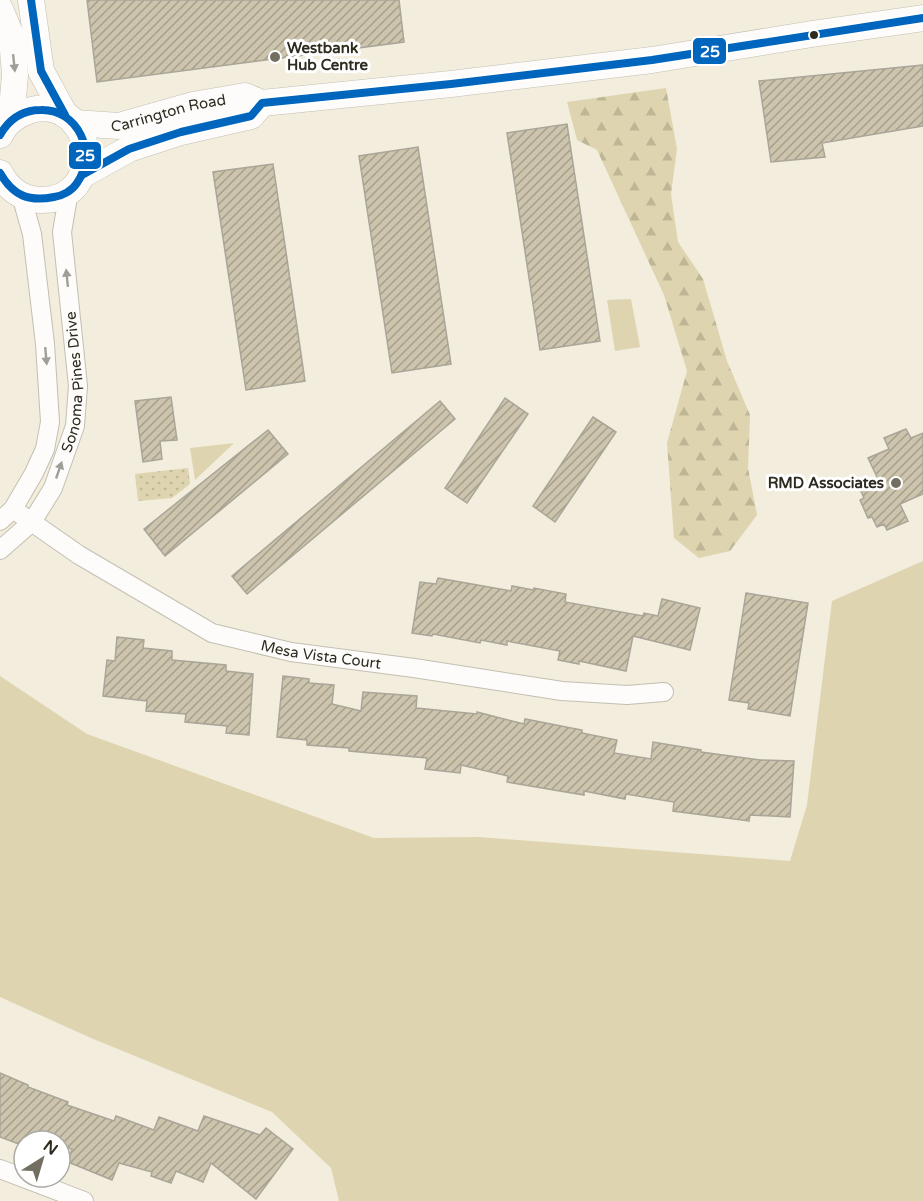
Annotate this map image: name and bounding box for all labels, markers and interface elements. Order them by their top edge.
unlabelled marker [808,29,820,41]
line badge: 25 [692,37,727,65]
place label: Westbank Hub Centre [287,39,369,74]
text: 25 [700,42,720,62]
marker: Westbank Hub Centre [268,50,282,64]
one-way arrow [9,54,19,73]
street label: Carrington Road [110,90,227,135]
line badge: 25 [68,141,102,170]
text: 25 [75,146,95,166]
one-way arrow [62,269,72,288]
street label: Sonoma Pines Drive [57,311,87,455]
one-way arrow [41,347,51,366]
one-way arrow [55,461,64,479]
place label: RMD Associates [768,474,884,492]
marker: RMD Associates [889,476,903,490]
street label: Mesa Vista Court [259,636,383,673]
north arrow [12,1129,72,1189]
text: N [39,1136,62,1160]

